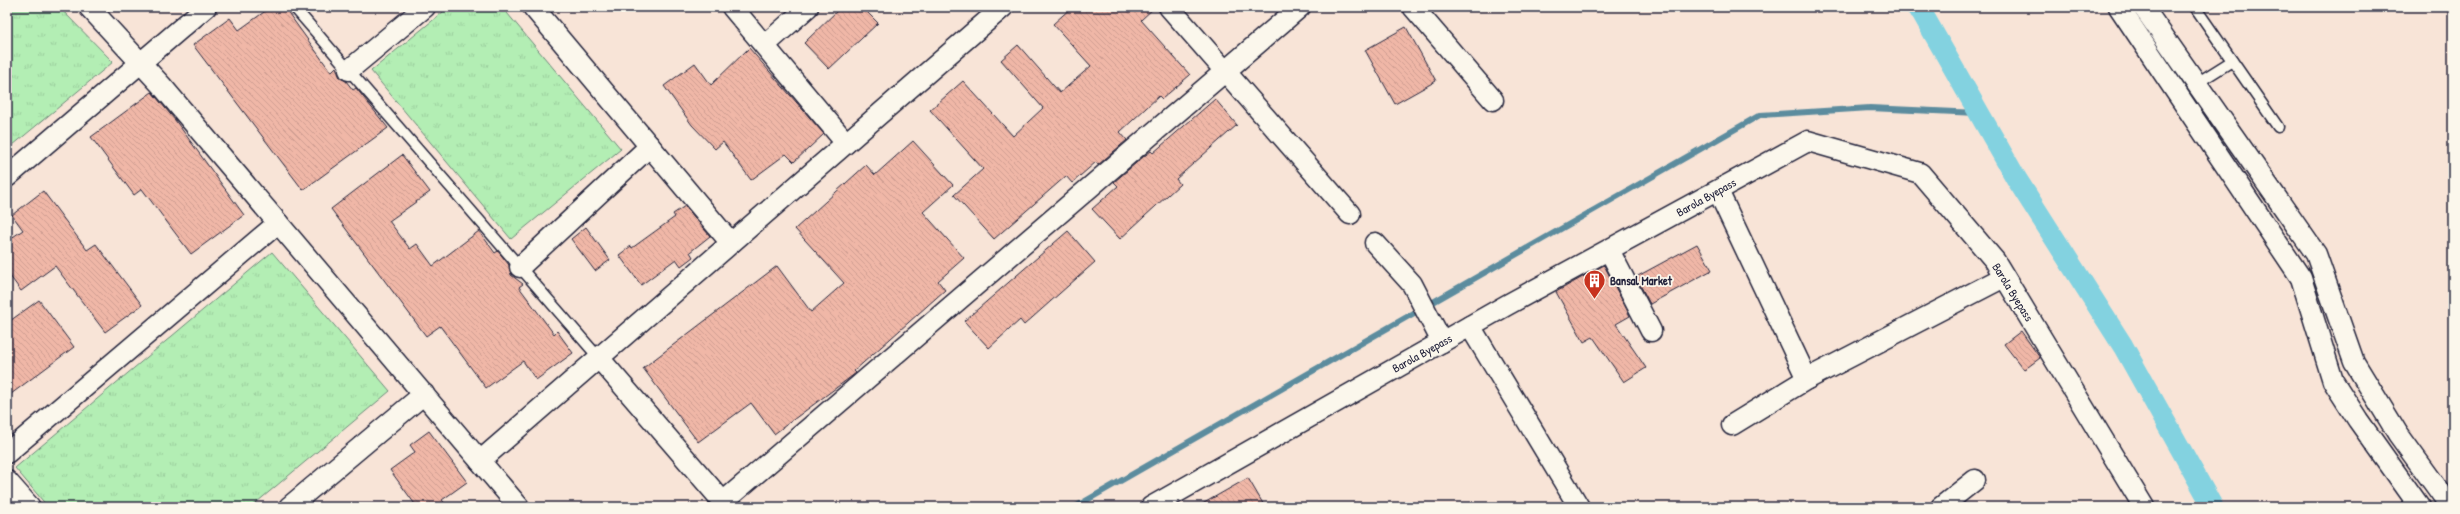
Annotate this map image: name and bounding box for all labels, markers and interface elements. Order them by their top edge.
street label: Barola Byepass [1673,173,1739,220]
street label: Barola Byepass [1988,260,2038,325]
building icon: Bansal Market [1581,267,1607,300]
place label: Bansal Market [1610,272,1673,289]
street label: Barola Byepass [1389,329,1455,376]

